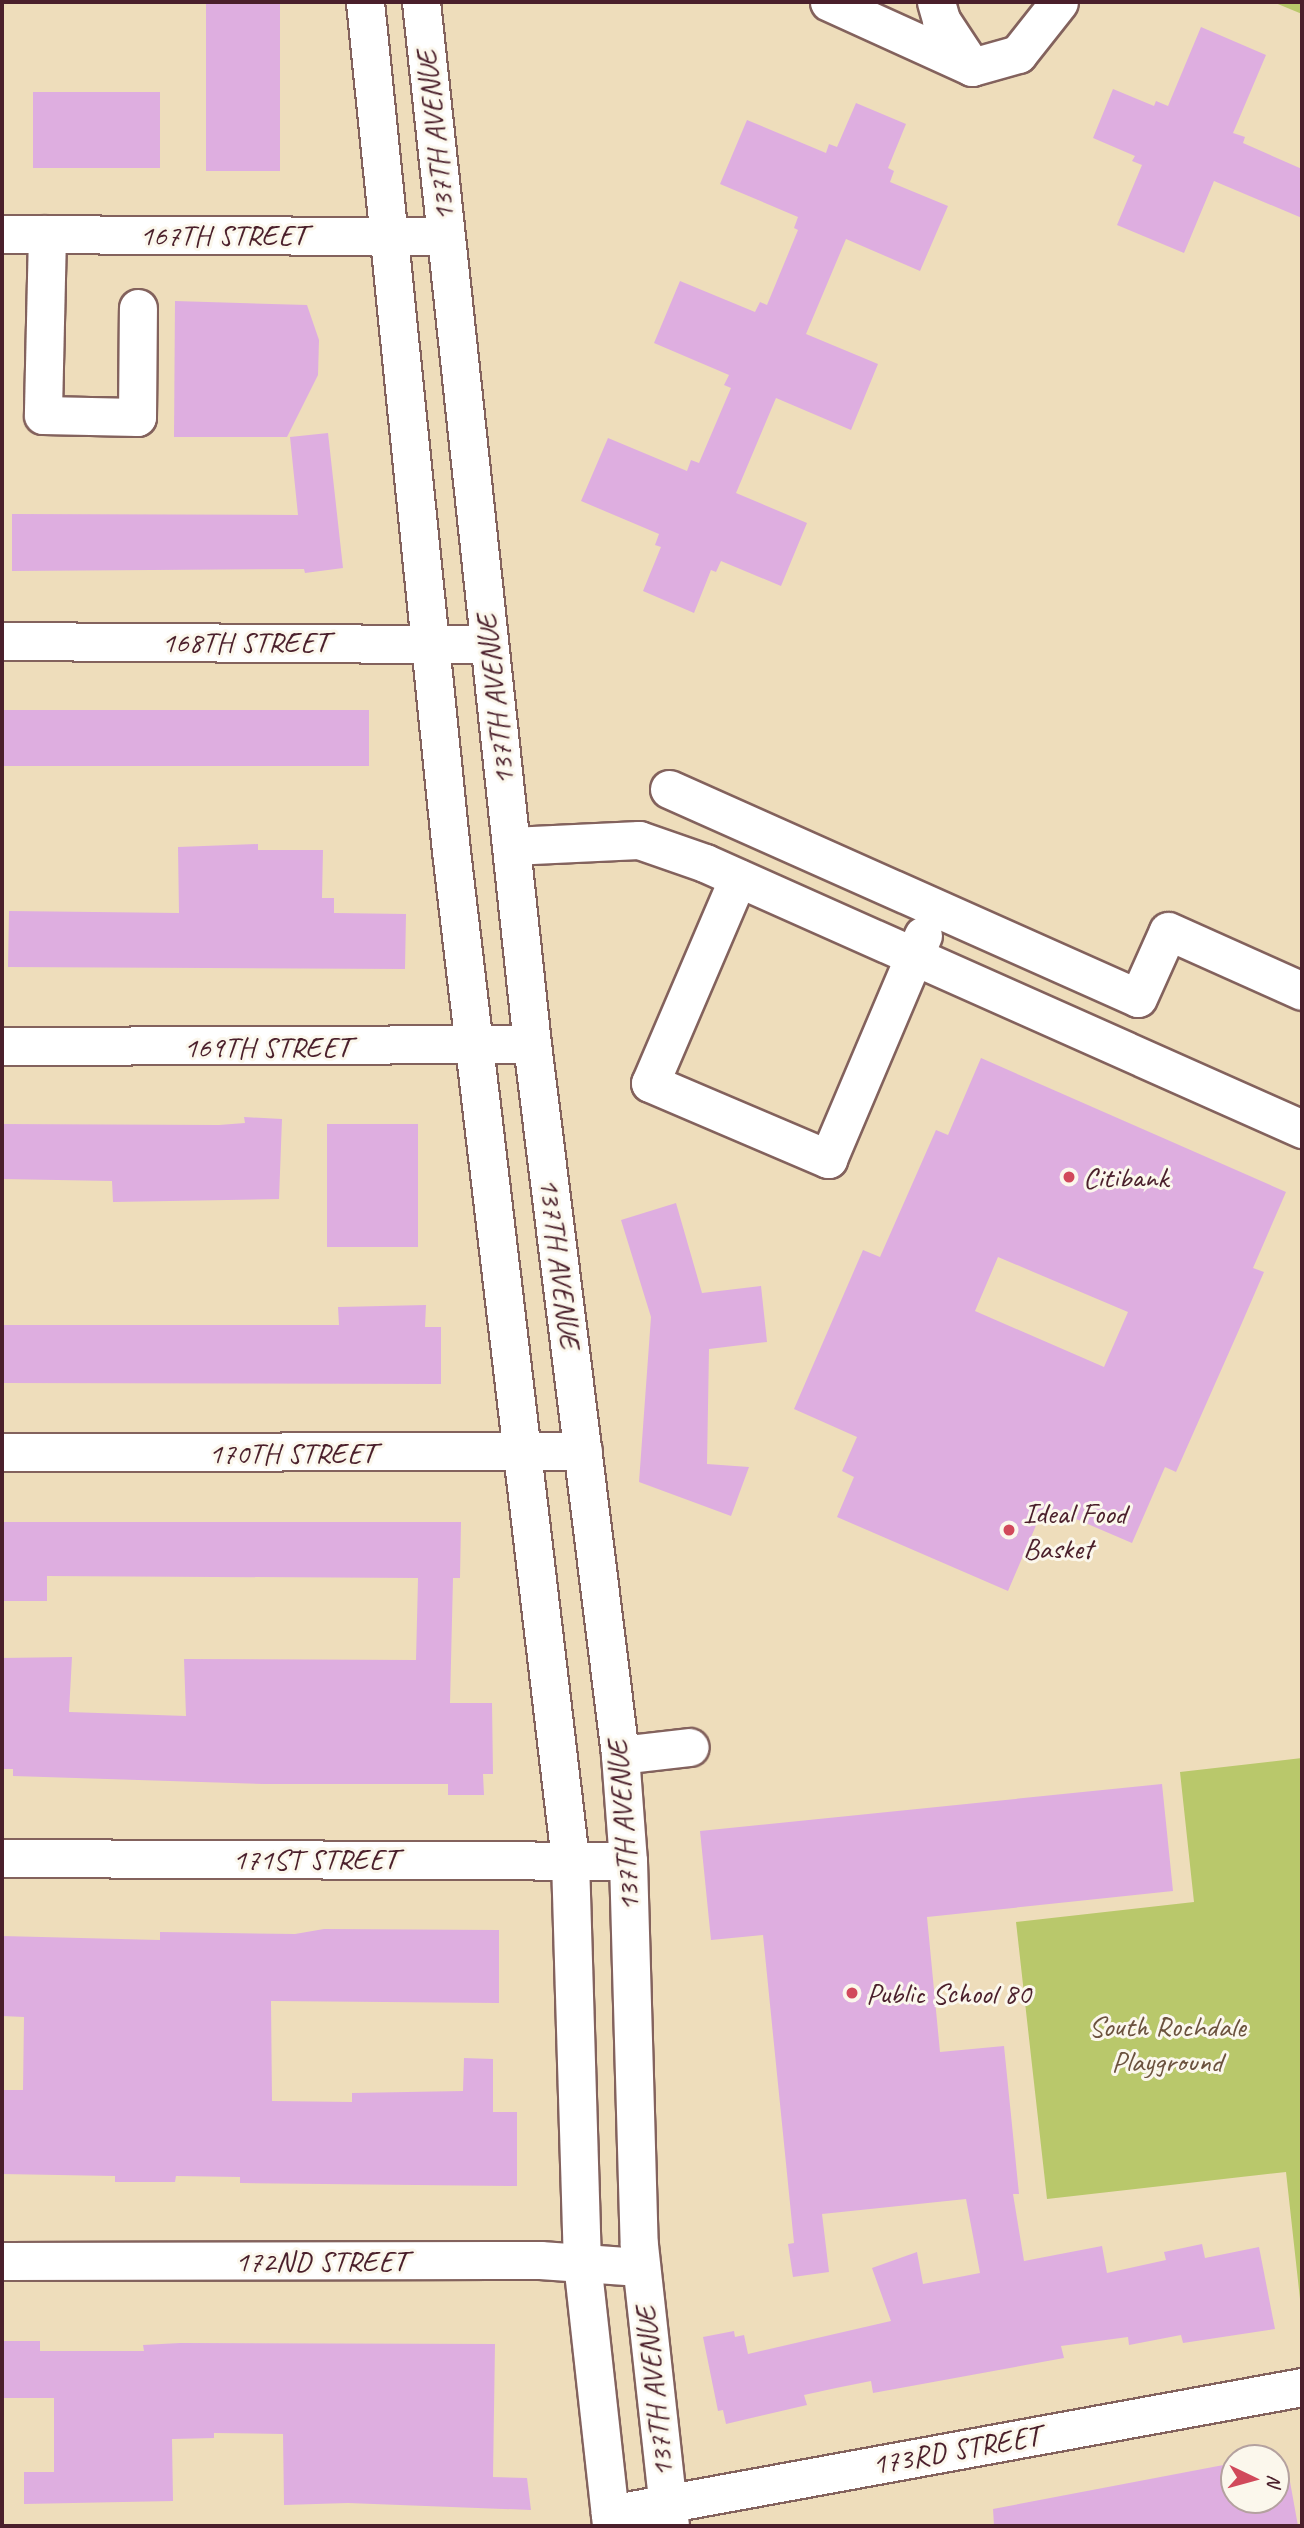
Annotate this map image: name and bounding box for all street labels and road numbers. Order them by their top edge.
street label: 137TH AVENUE [408,50,462,222]
street label: 167TH STREET [140,217,306,253]
street label: 137TH AVENUE [468,614,522,786]
street label: 168TH STREET [162,624,328,660]
street label: 169TH STREET [184,1029,350,1065]
street label: 137TH AVENUE [532,1177,588,1349]
street label: 170TH STREET [209,1435,375,1471]
street label: 137TH AVENUE [599,1740,647,1912]
street label: 171ST STREET [233,1841,397,1877]
street label: 172ND STREET [235,2243,407,2279]
street label: 137TH AVENUE [627,2306,681,2478]
street label: 173RD STREET [869,2418,1043,2482]

